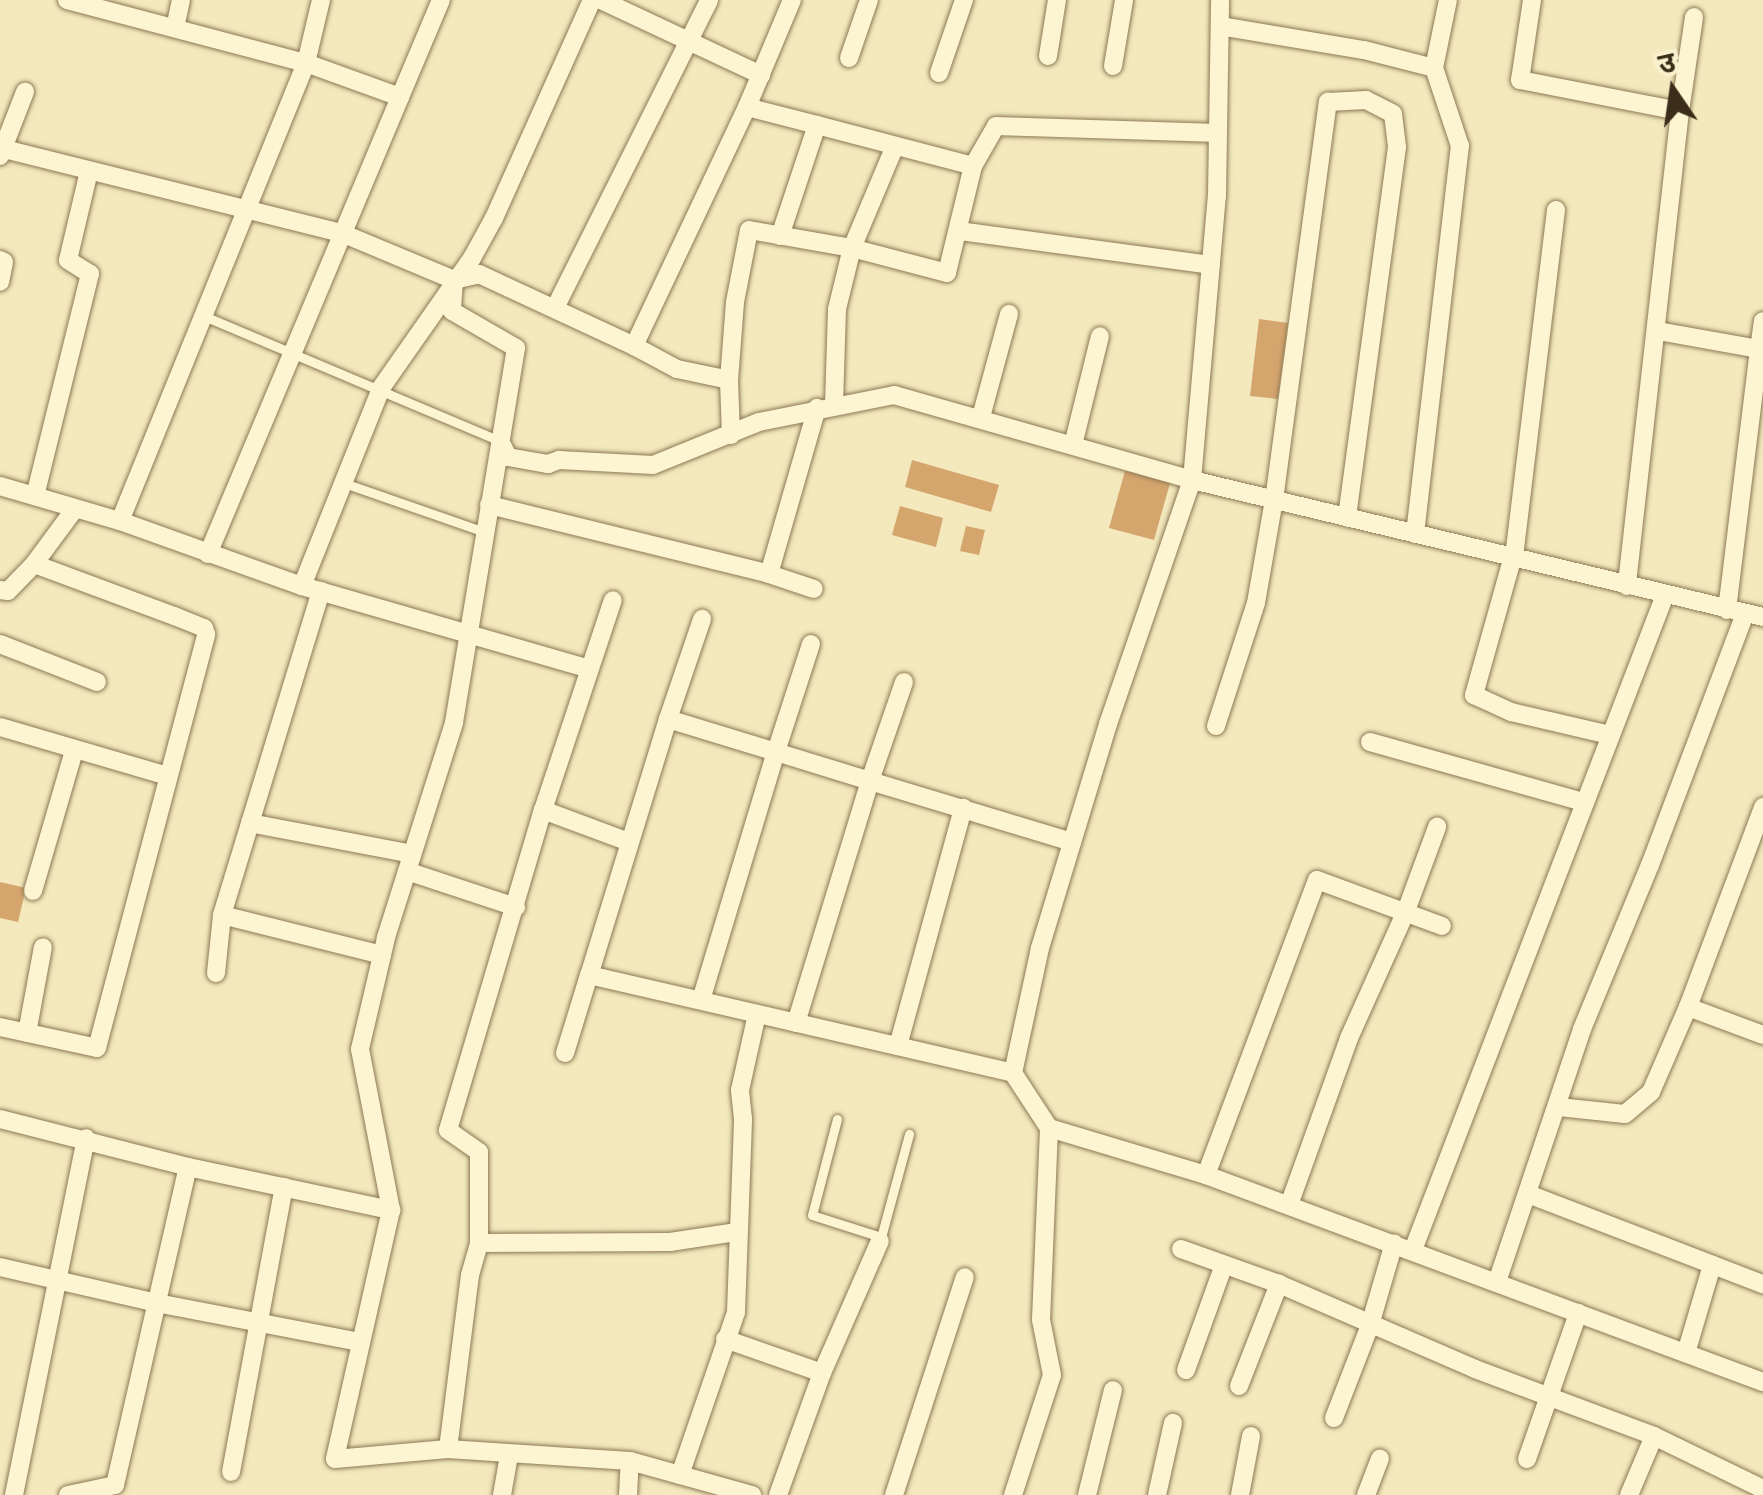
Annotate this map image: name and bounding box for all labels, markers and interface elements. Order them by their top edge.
text: उ [1654,38,1679,83]
north arrow [1623,40,1723,140]

